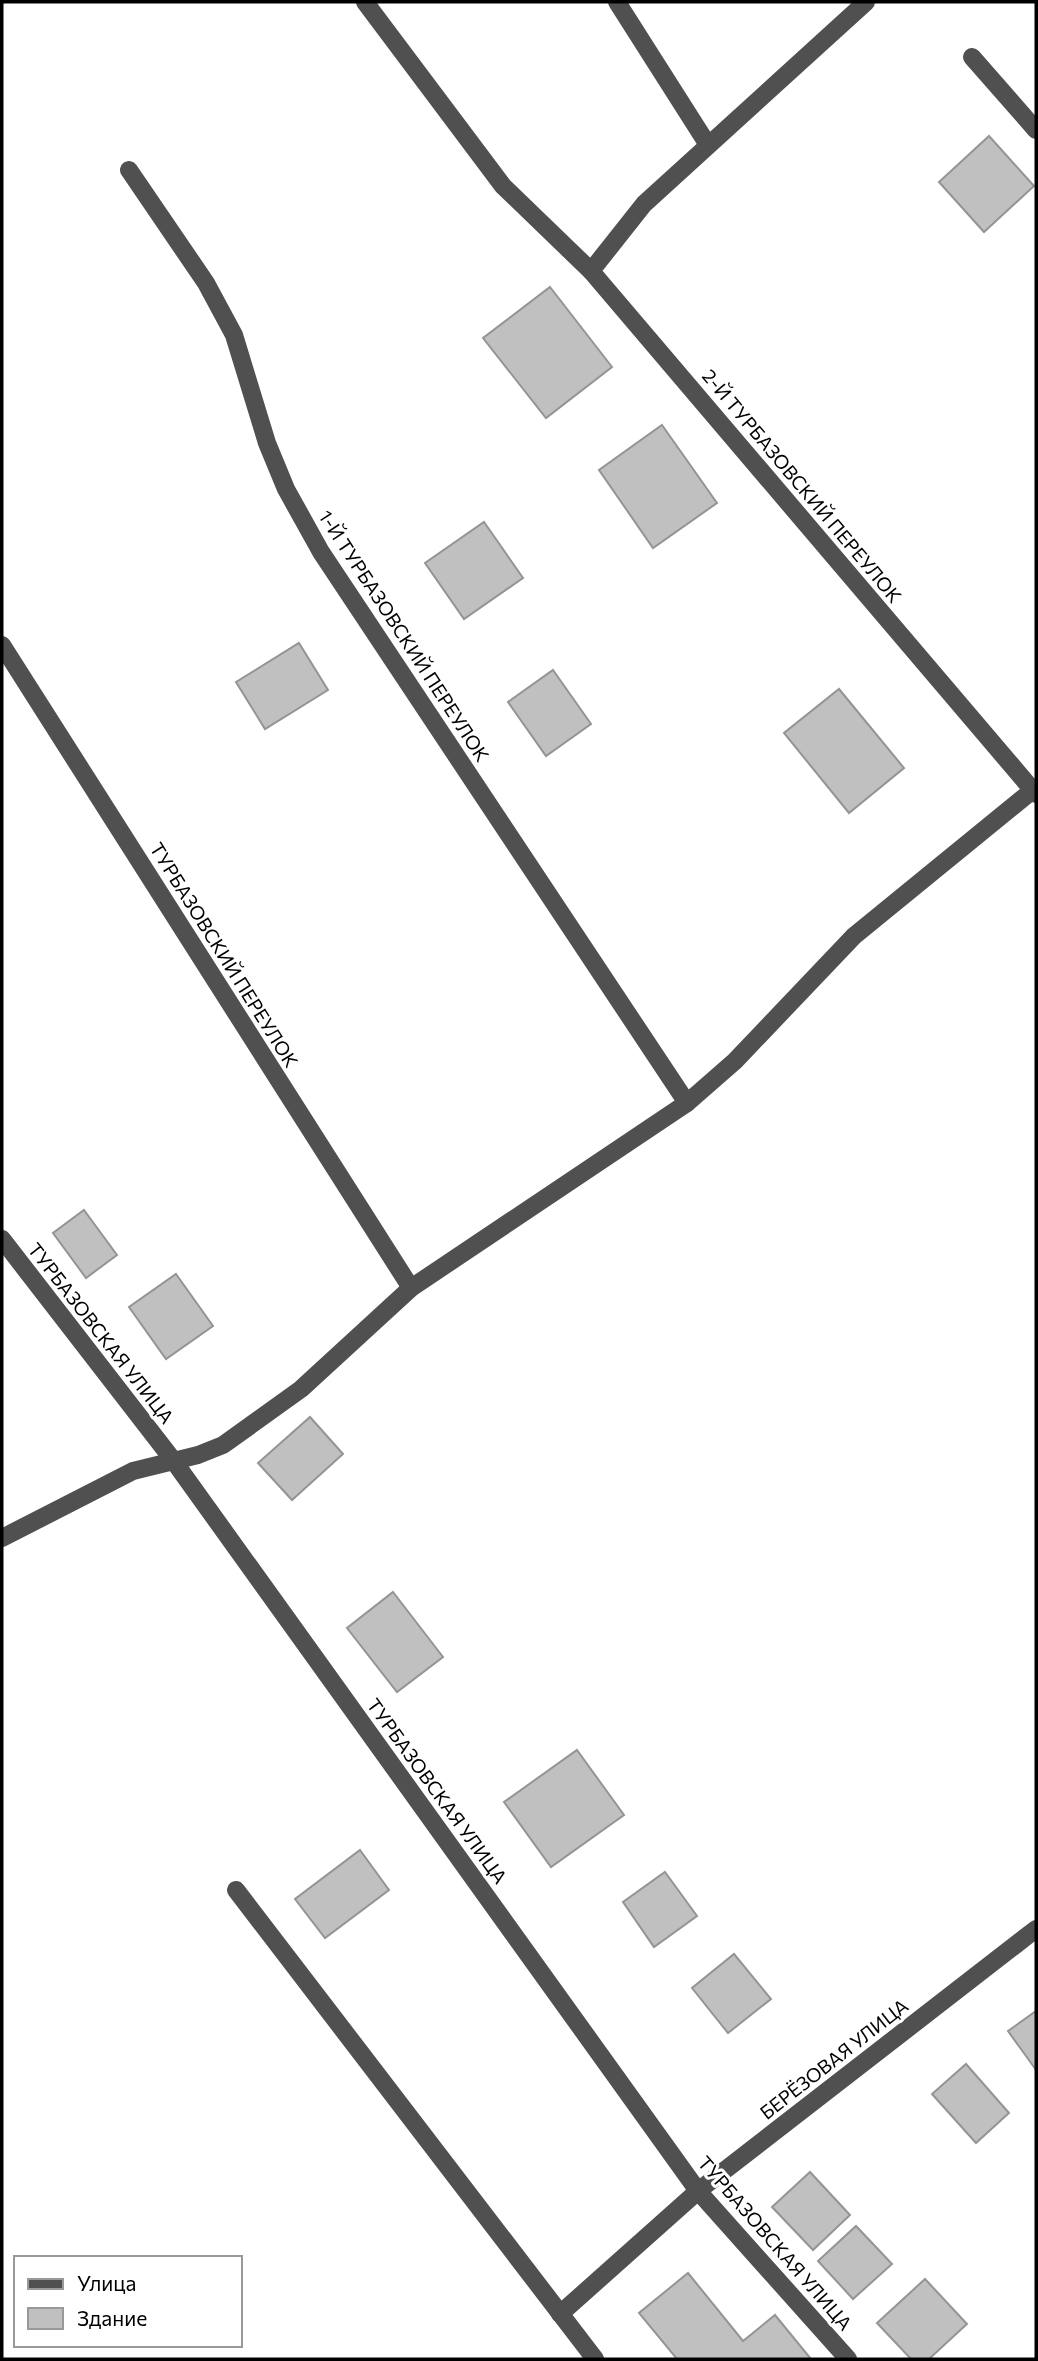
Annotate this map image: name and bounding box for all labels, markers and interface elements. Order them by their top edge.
street label: 2-Й ТУРБАЗОВСКИЙ ПЕРЕУЛОК [698,364,907,607]
street label: 1-Й ТУРБАЗОВСКИЙ ПЕРЕУЛОК [314,506,495,766]
street label: ТУРБАЗОВСКИЙ ПЕРЕУЛОК [146,838,303,1072]
street label: ТУРБАЗОВСКАЯ УЛИЦА [24,1238,179,1428]
street label: ТУРБАЗОВСКАЯ УЛИЦА [363,1694,512,1888]
street label: БЕРЁЗОВАЯ УЛИЦА [755,1994,912,2124]
street label: ТУРБАЗОВСКАЯ УЛИЦА [694,2151,857,2334]
legend [14,2256,242,2347]
text: Улица [77,2270,136,2295]
text: Здание [77,2305,147,2330]

